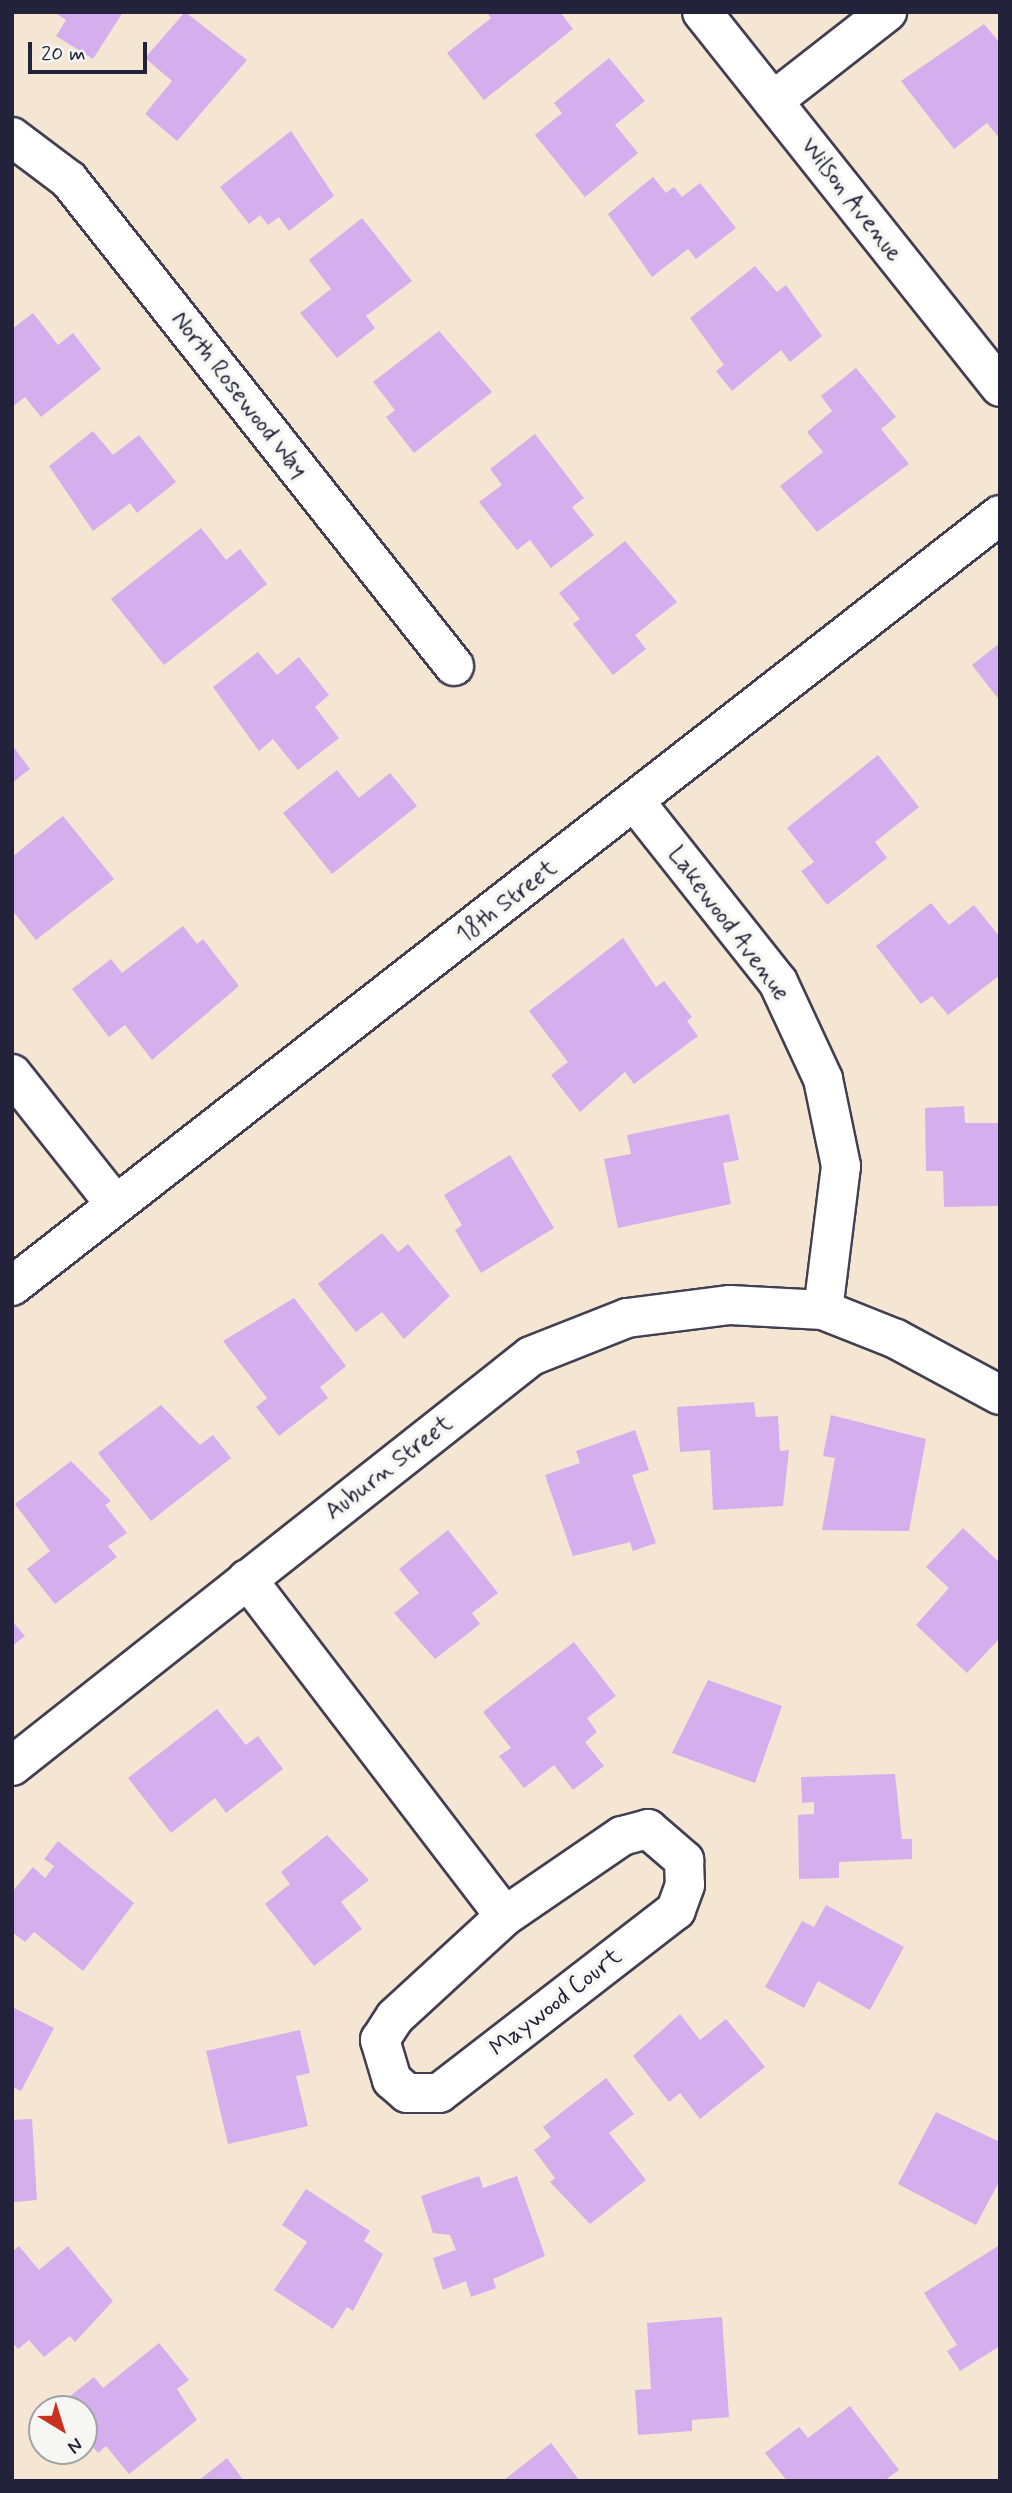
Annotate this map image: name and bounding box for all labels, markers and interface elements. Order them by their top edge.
scale bar [32,28,150,72]
text: 20 m [41,40,86,68]
street label: Wilson Avenue [795,134,907,266]
street label: North Rosewood Way [163,304,315,486]
street label: Lakewood Avenue [662,843,794,1005]
street label: 18th Street [451,854,563,950]
street label: Auburn Street [320,1409,458,1527]
street label: Maywood Court [485,1943,627,2063]
north arrow [28,2395,98,2465]
text: N [62,2432,88,2459]

